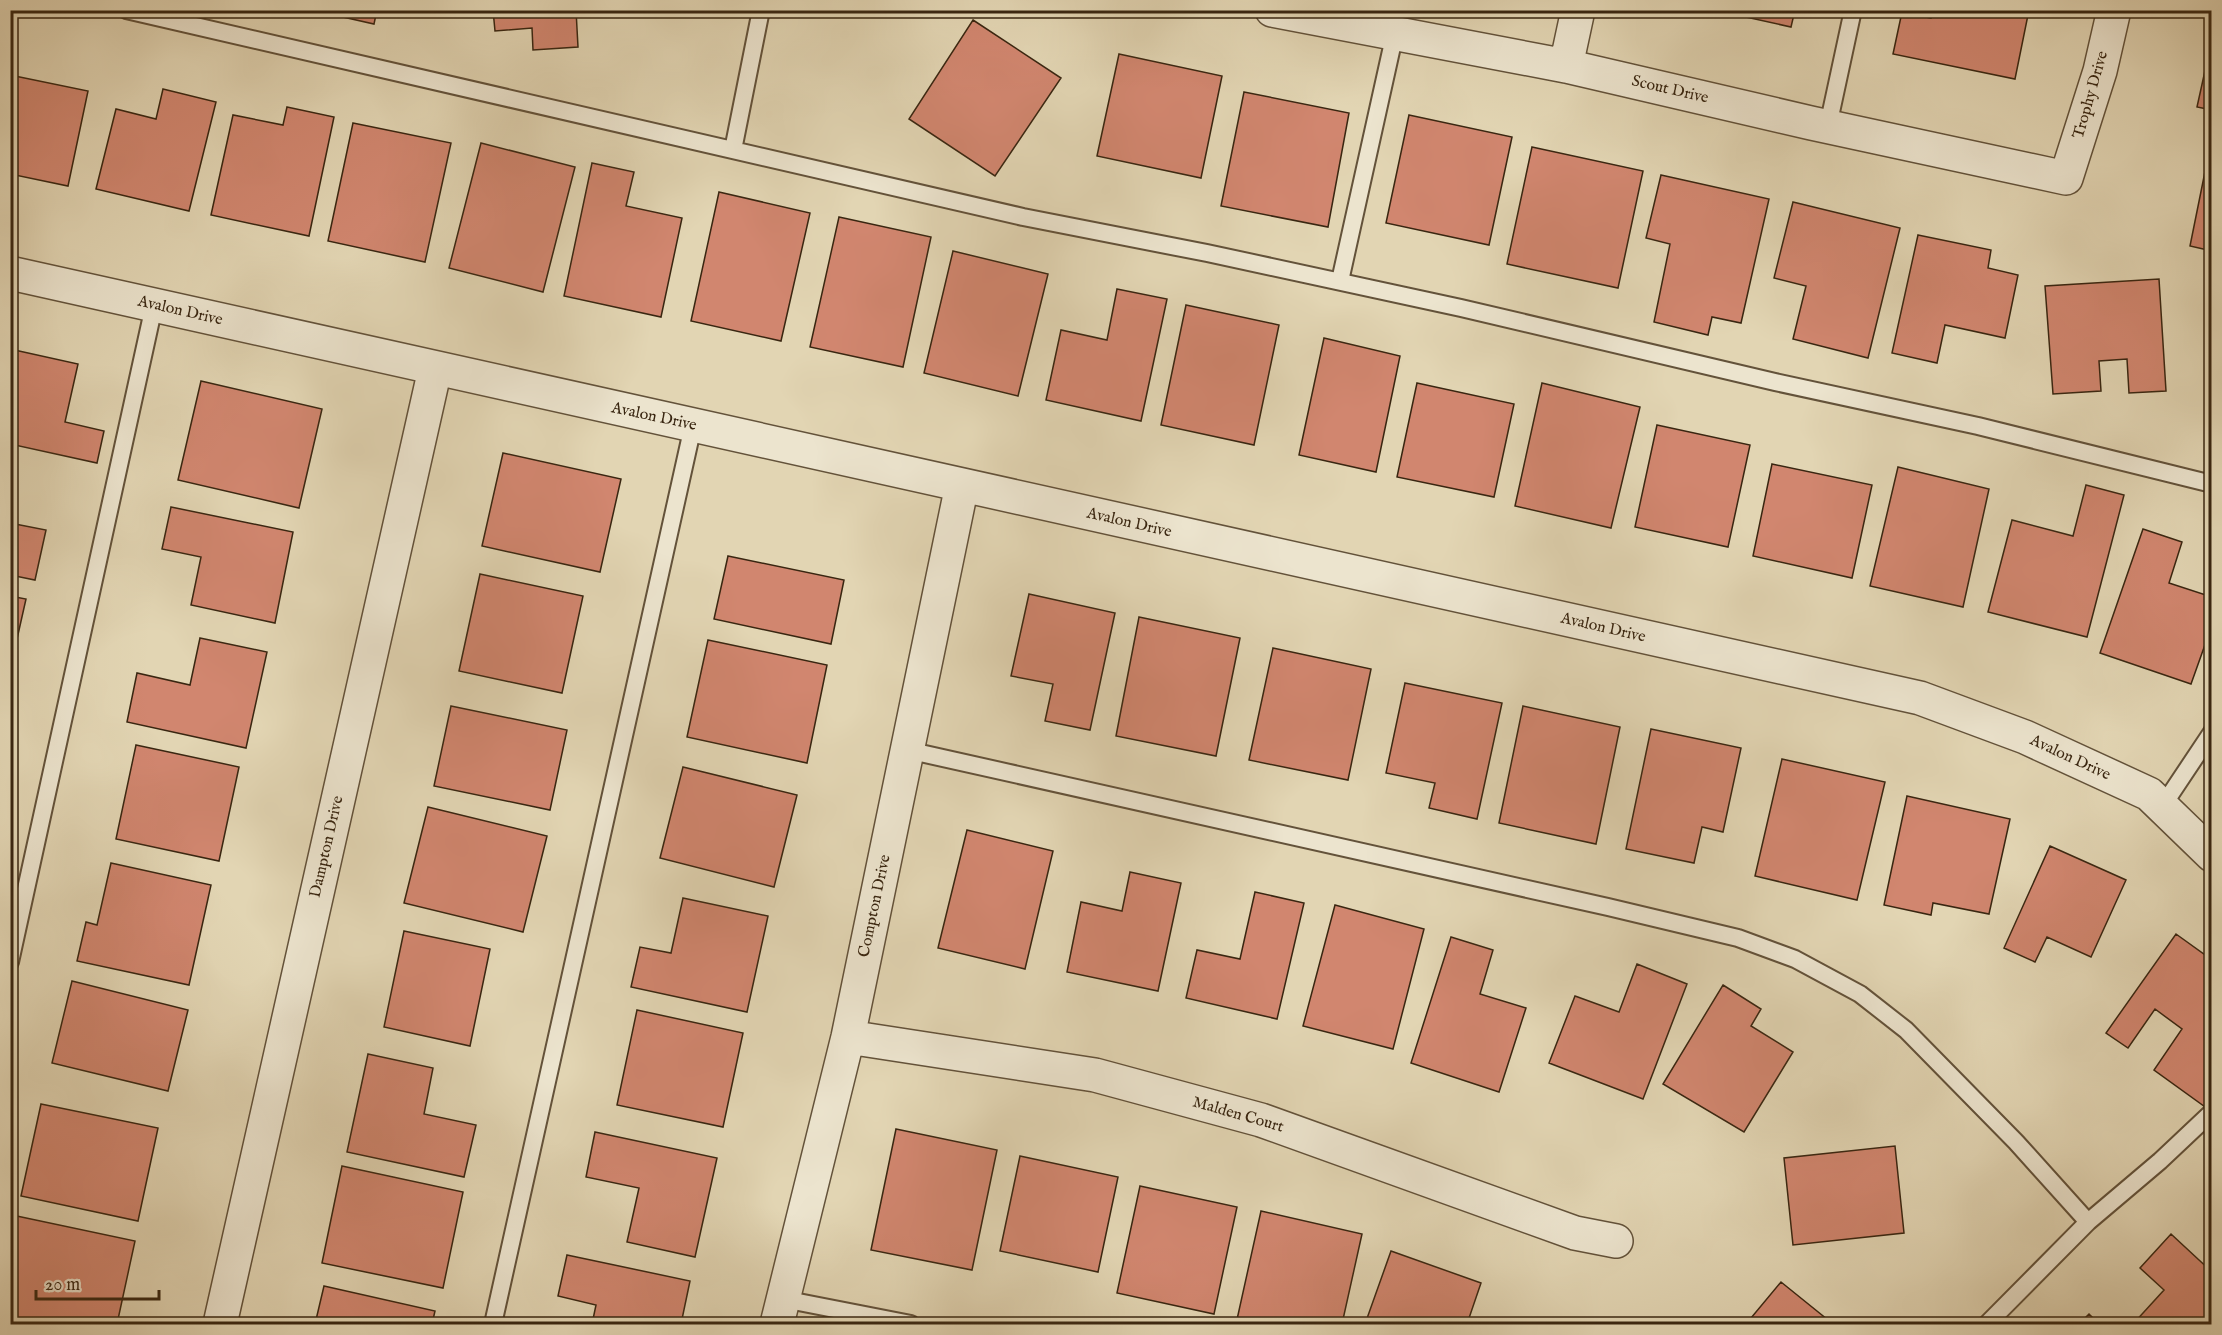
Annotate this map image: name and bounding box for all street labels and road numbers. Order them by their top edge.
street label: Trophy Drive [2069,49,2113,141]
street label: Scout Drive [1630,71,1710,109]
street label: Avalon Drive [135,291,224,330]
street label: Avalon Drive [609,398,698,436]
street label: Avalon Drive [1084,503,1173,542]
street label: Avalon Drive [1558,608,1647,647]
street label: Avalon Drive [2026,730,2113,785]
street label: Dampton Drive [306,794,348,900]
street label: Compton Drive [854,853,896,959]
street label: Malden Court [1190,1092,1286,1138]

